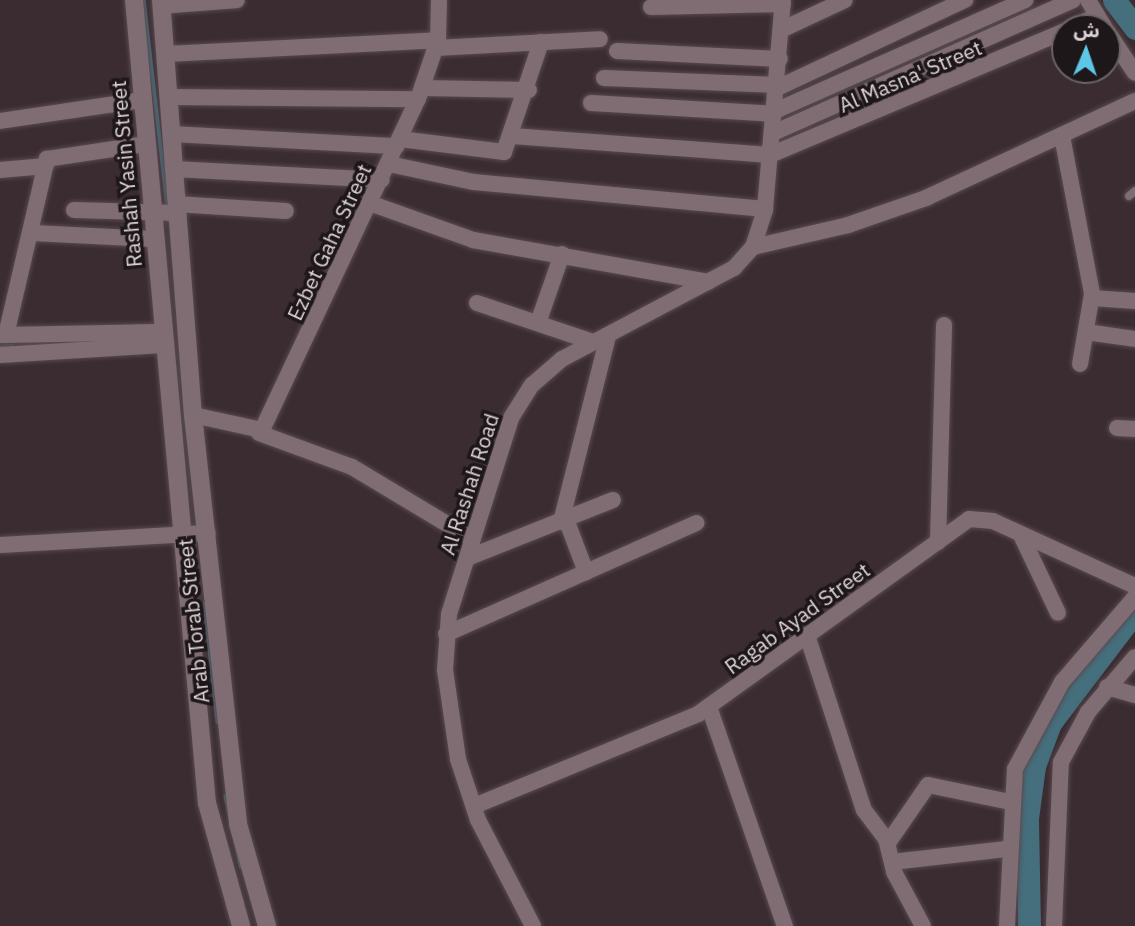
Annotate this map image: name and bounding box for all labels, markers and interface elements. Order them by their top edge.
north arrow [1051,14,1121,84]
text: ش [1073,18,1100,42]
street label: Al Masna' Street [835,34,985,118]
street label: Rashah Yasin Street [105,80,147,268]
street label: Ezbet Gaha Street [282,160,376,324]
street label: Al Rashah Road [434,410,504,558]
street label: Arab Torab Street [172,537,214,705]
street label: Ragab Ayad Street [720,557,874,679]

